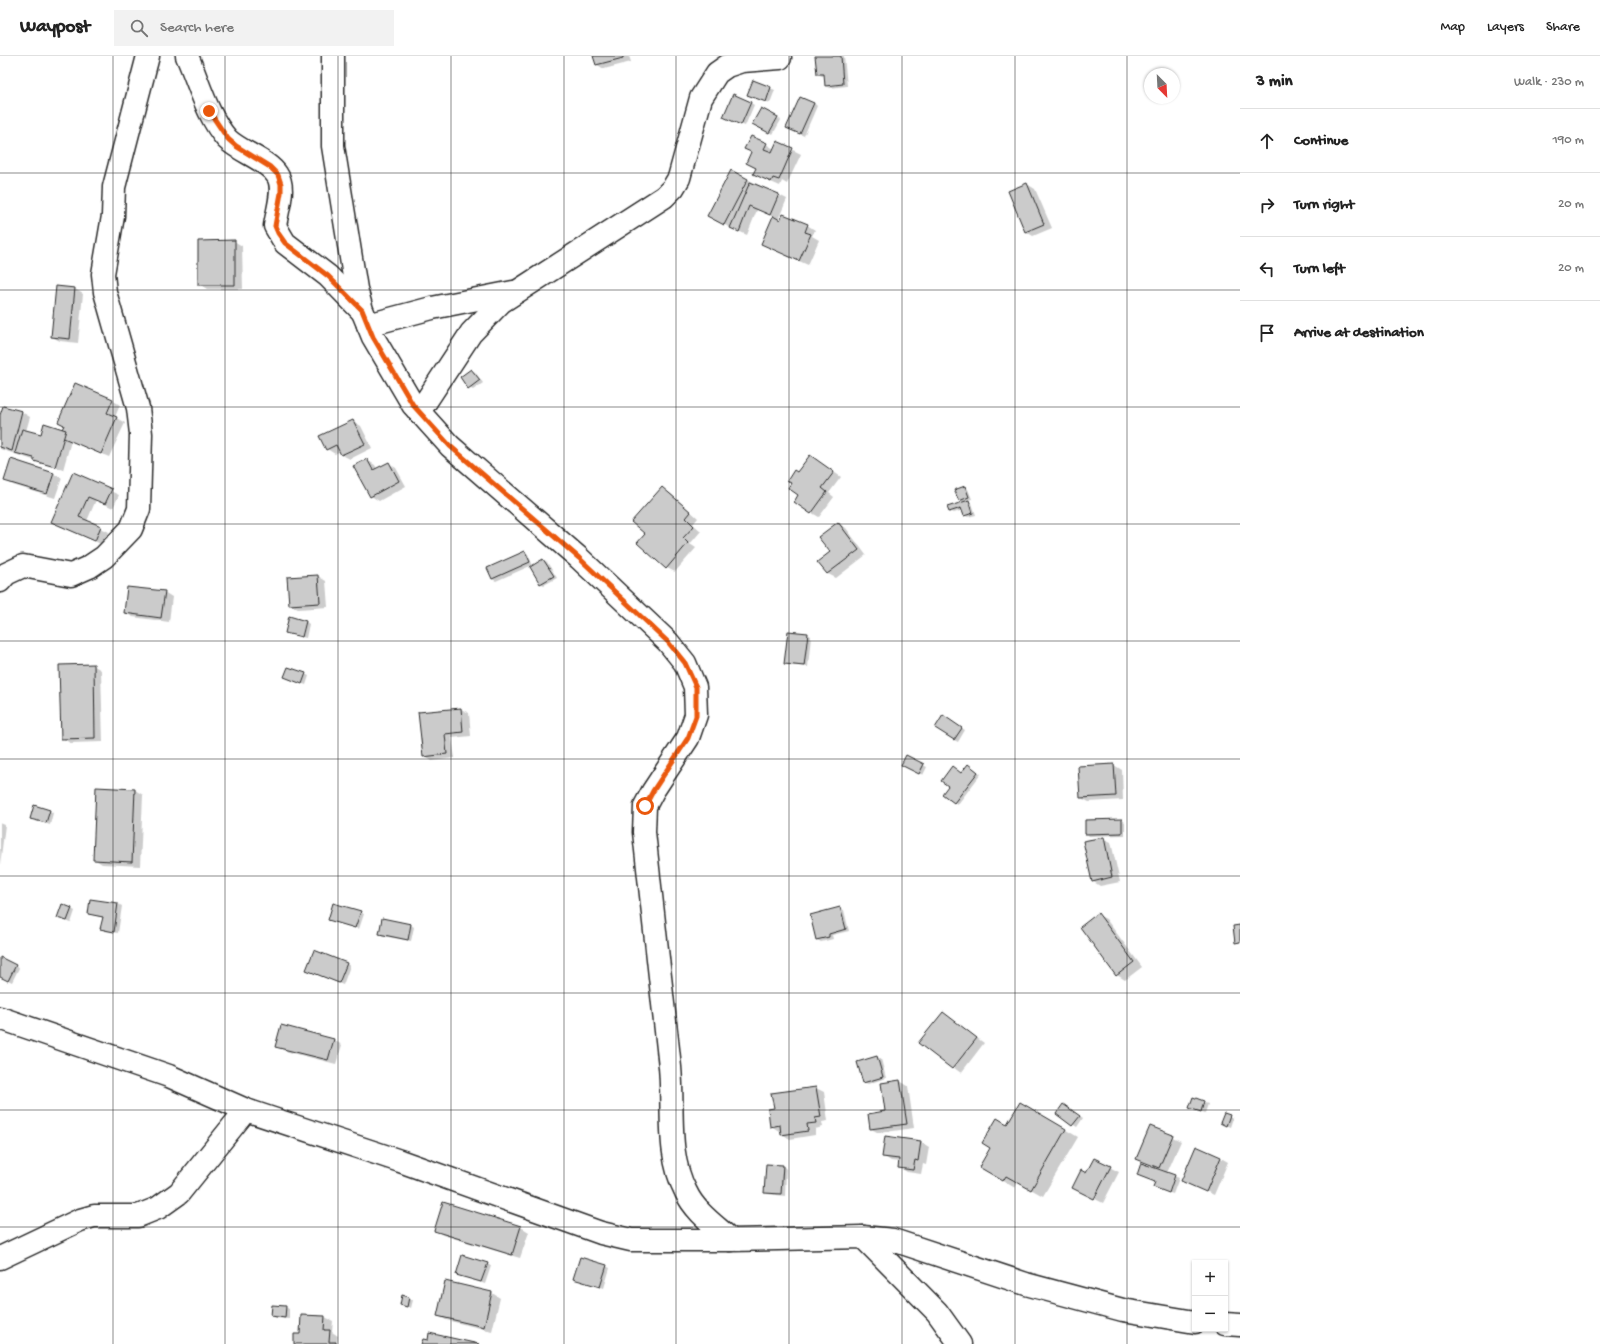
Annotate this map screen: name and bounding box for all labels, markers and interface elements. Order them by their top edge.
search box [114,10,394,46]
text: Waypost [20,16,90,39]
icon: search [128,17,150,39]
text: Search here [160,19,234,37]
text: Map [1441,19,1465,36]
text: Layers [1487,19,1524,36]
text: Share [1546,19,1580,36]
north arrow [1144,68,1180,104]
text: 3 min [1256,72,1293,92]
text: Walk · 230 m [1514,75,1584,90]
route end [200,102,218,120]
icon: ahead [1256,130,1278,152]
text: Continue [1294,132,1348,150]
text: 190 m [1553,133,1584,148]
icon: right [1256,194,1278,216]
text: Turn right [1294,196,1354,214]
text: 20 m [1558,197,1584,212]
icon: left [1256,258,1278,280]
text: Turn left [1294,260,1345,278]
text: 20 m [1558,261,1584,276]
icon: arrive [1256,322,1278,344]
text: Arrive at destination [1294,324,1424,342]
route start [636,797,654,815]
map controls [1192,1260,1228,1332]
button: + [1192,1260,1228,1296]
button: − [1192,1296,1228,1332]

